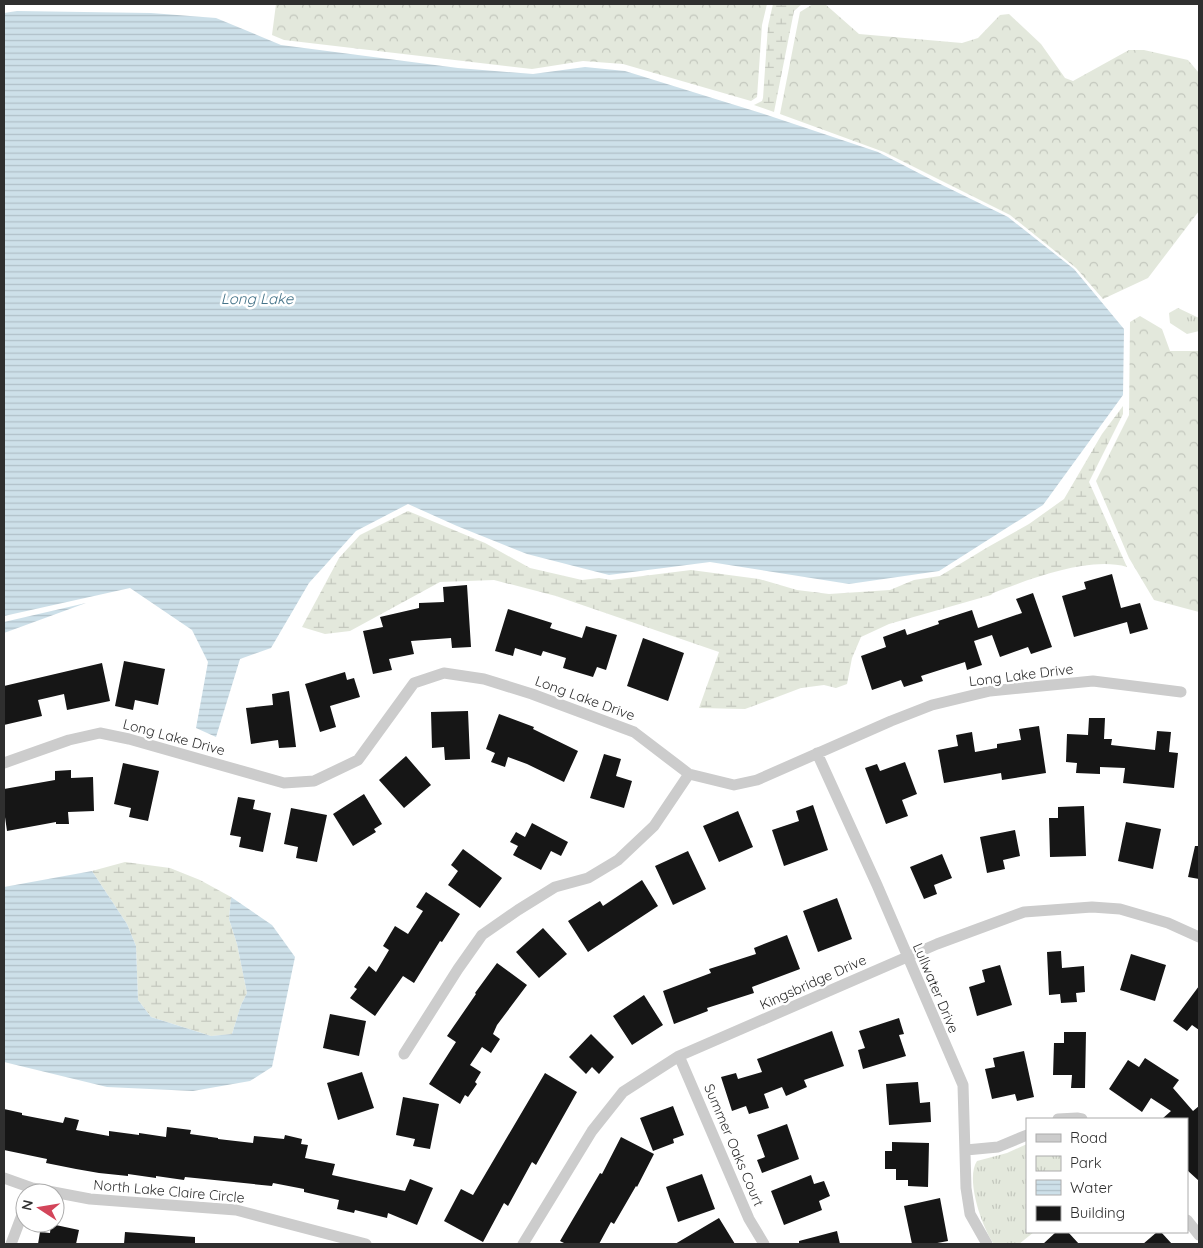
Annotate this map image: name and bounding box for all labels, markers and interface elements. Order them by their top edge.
water label: Long Lake [221,289,294,308]
street label: Long Lake Drive [968,660,1074,690]
street label: Long Lake Drive [533,672,638,724]
street label: Long Lake Drive [121,715,227,759]
street label: Lullwater Drive [909,940,963,1036]
street label: Kingsbridge Drive [757,950,869,1014]
street label: Summer Oaks Court [700,1081,768,1209]
legend [1026,1118,1188,1233]
text: Road [1070,1128,1107,1147]
text: Park [1070,1153,1102,1172]
street label: North Lake Claire Circle [93,1175,245,1207]
text: Water [1070,1178,1113,1197]
north arrow [15,1183,65,1233]
text: N [17,1198,37,1212]
text: Building [1070,1203,1125,1222]

